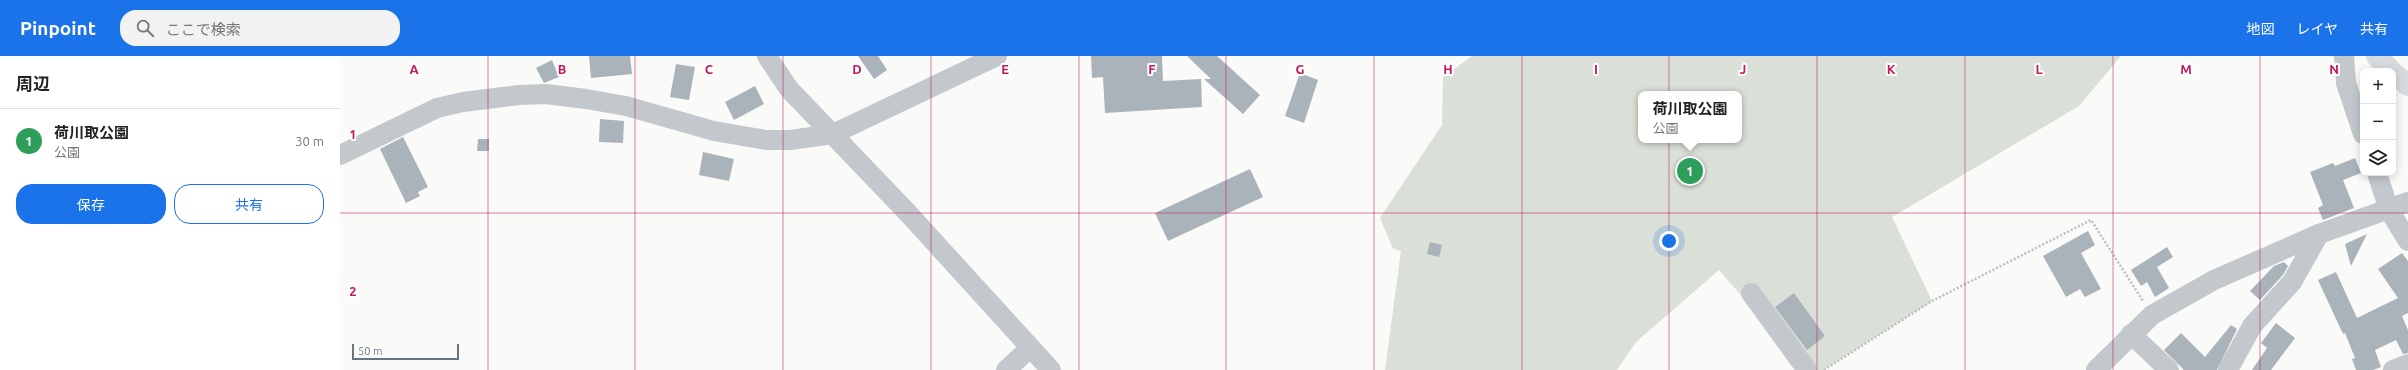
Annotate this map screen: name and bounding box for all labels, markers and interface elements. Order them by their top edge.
search box [120,10,400,46]
text: Pinpoint [20,17,96,39]
icon: search [134,17,156,39]
text: ここで検索 [166,21,241,38]
text: 地図 [2246,21,2274,37]
text: レイヤ [2296,21,2338,37]
text: 共有 [2360,21,2388,37]
text: A [409,62,419,76]
text: B [558,62,567,76]
text: C [705,62,714,76]
text: D [852,62,862,76]
text: E [1001,62,1009,76]
text: F [1148,62,1156,76]
text: G [1296,62,1305,76]
text: H [1443,62,1453,76]
text: I [1594,62,1598,76]
text: J [1740,62,1746,76]
text: K [1887,62,1896,76]
text: L [2035,62,2043,76]
text: M [2180,62,2192,76]
text: N [2329,62,2339,76]
map controls [2360,68,2396,176]
button: + [2360,68,2396,104]
text: 周辺 [16,74,50,93]
popup [1638,91,1742,143]
text: 荷川取公園 [1652,100,1728,117]
button: − [2360,104,2396,140]
text: 公園 [1652,121,1679,135]
text: 荷川取公園 [54,124,129,141]
text: 1 [349,127,357,141]
text: 1 [25,134,33,148]
text: 30 m [295,134,324,148]
button: layers [2360,140,2396,176]
text: 公園 [54,145,80,159]
pin: 1 [1677,156,1703,186]
button: 保存 [16,184,166,224]
button: 共有 [174,184,324,224]
your location [1659,231,1679,251]
text: 2 [349,284,357,298]
scale bar [352,342,459,361]
text: 50 m [358,345,382,357]

